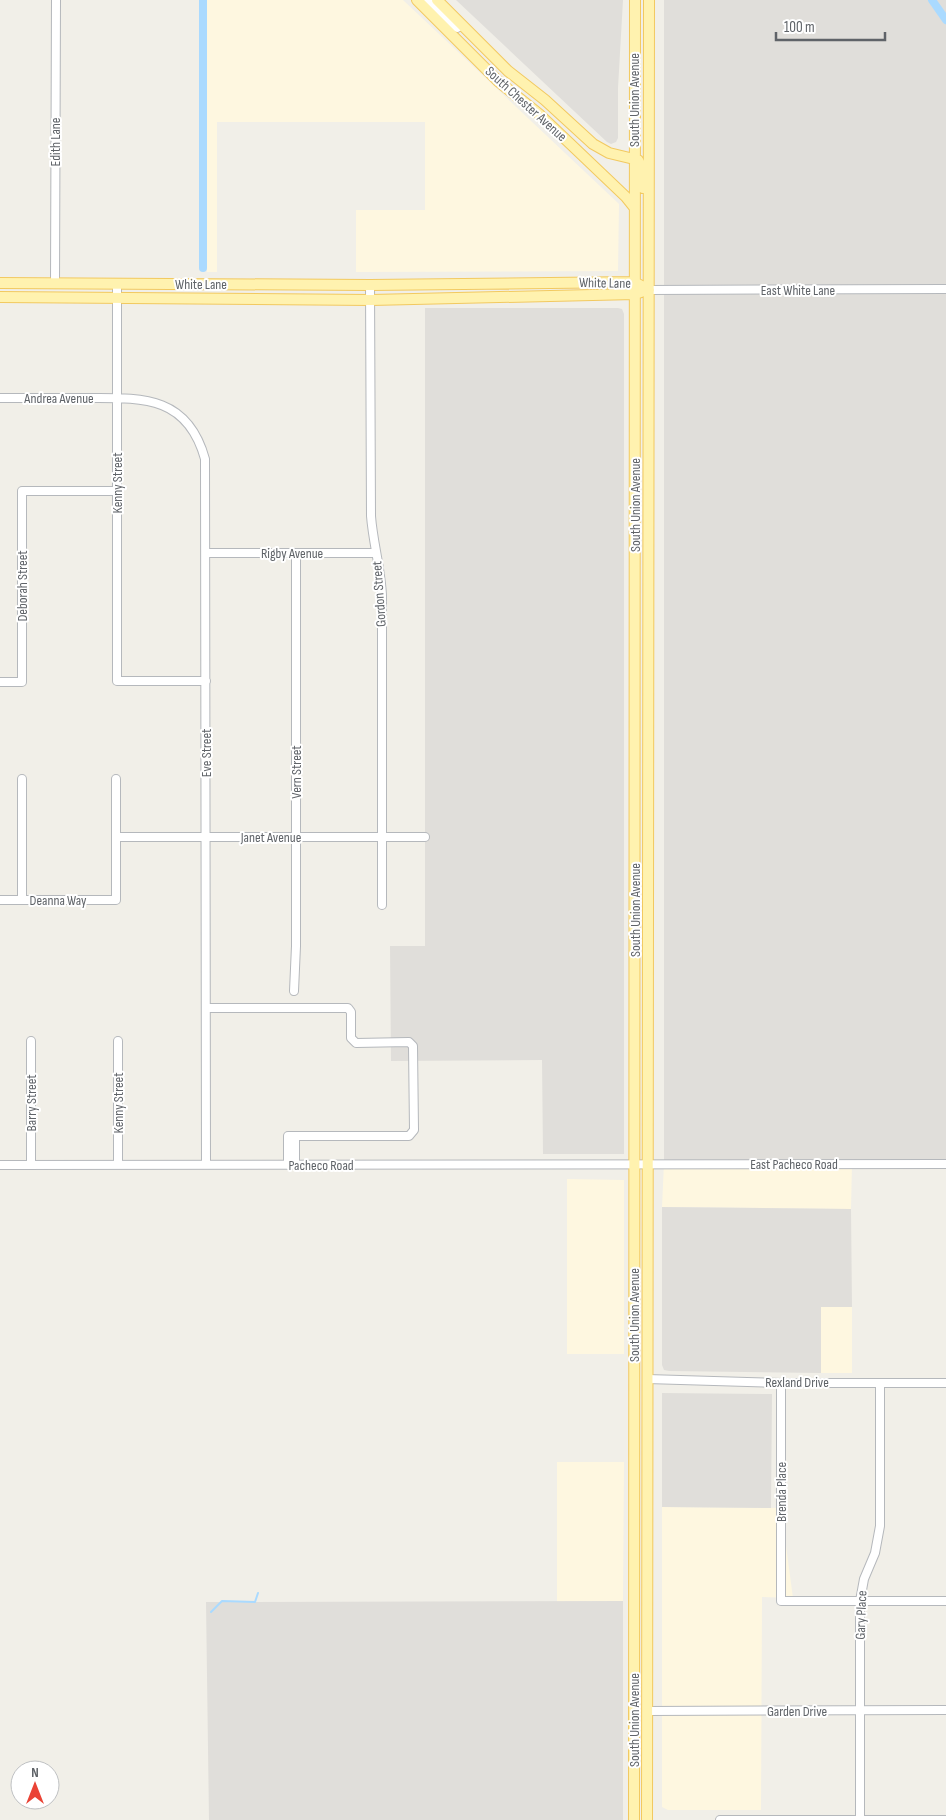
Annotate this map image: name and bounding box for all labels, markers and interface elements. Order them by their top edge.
scale bar [776,10,885,42]
text: 100 m [784,18,815,37]
street label: South Union Avenue [626,53,643,147]
street label: South Chester Avenue [482,63,570,145]
street label: Edith Lane [47,118,64,166]
street label: White Lane [579,274,631,292]
street label: White Lane [175,276,227,293]
street label: East White Lane [761,282,835,299]
street label: Andrea Avenue [23,390,94,407]
street label: Kenny Street [109,453,126,513]
street label: South Union Avenue [627,458,644,552]
street label: Rigby Avenue [261,545,323,562]
street label: Deborah Street [14,550,31,622]
street label: Gordon Street [368,560,390,628]
street label: Eve Street [198,729,215,777]
street label: Vern Street [288,745,305,799]
street label: Janet Avenue [240,829,301,846]
street label: South Union Avenue [627,863,644,957]
street label: Deanna Way [30,892,87,909]
street label: Kenny Street [110,1073,127,1133]
street label: Barry Street [23,1075,40,1131]
street label: East Pacheco Road [750,1156,838,1173]
street label: Pacheco Road [288,1157,354,1174]
street label: South Union Avenue [626,1268,643,1362]
street label: Rexland Drive [765,1374,829,1391]
street label: Brenda Place [773,1462,790,1522]
street label: Gary Place [852,1590,870,1640]
street label: South Union Avenue [626,1673,643,1767]
street label: Garden Drive [767,1703,827,1720]
north arrow [10,1760,60,1810]
text: N [31,1764,39,1781]

